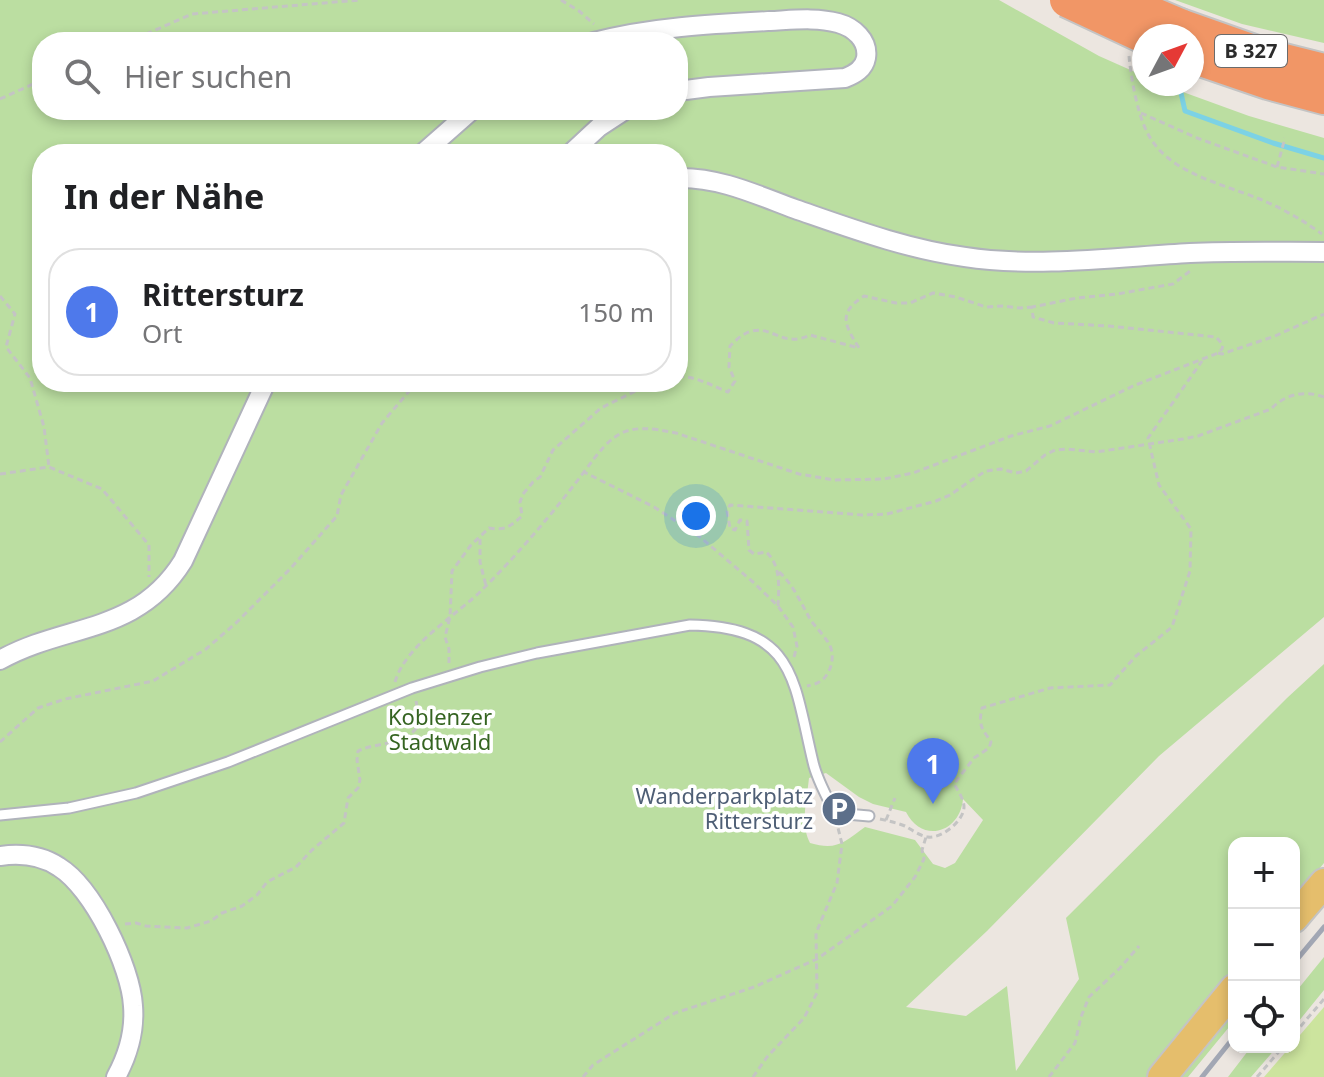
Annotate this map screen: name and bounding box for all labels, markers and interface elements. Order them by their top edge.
north arrow [1132,24,1204,96]
search box [32,32,688,120]
road number: B 327 [1215,35,1287,67]
icon: search [60,54,104,98]
text: Hier suchen [124,56,292,97]
text: In der Nähe [64,173,264,219]
text: Rittersturz [142,274,304,315]
text: 1 [85,294,99,330]
text: 150 m [578,294,654,330]
text: Ort [142,315,182,351]
your location [676,496,716,536]
park label: Koblenzer Stadtwald [388,701,492,756]
pin: 1 [907,738,959,804]
place label: Wanderparkplatz Rittersturz [635,780,813,835]
parking icon: Wanderparkplatz Rittersturz [820,790,858,828]
map controls [1228,837,1300,1053]
button: + [1228,837,1300,909]
button: − [1228,909,1300,981]
button: locate [1228,981,1300,1053]

